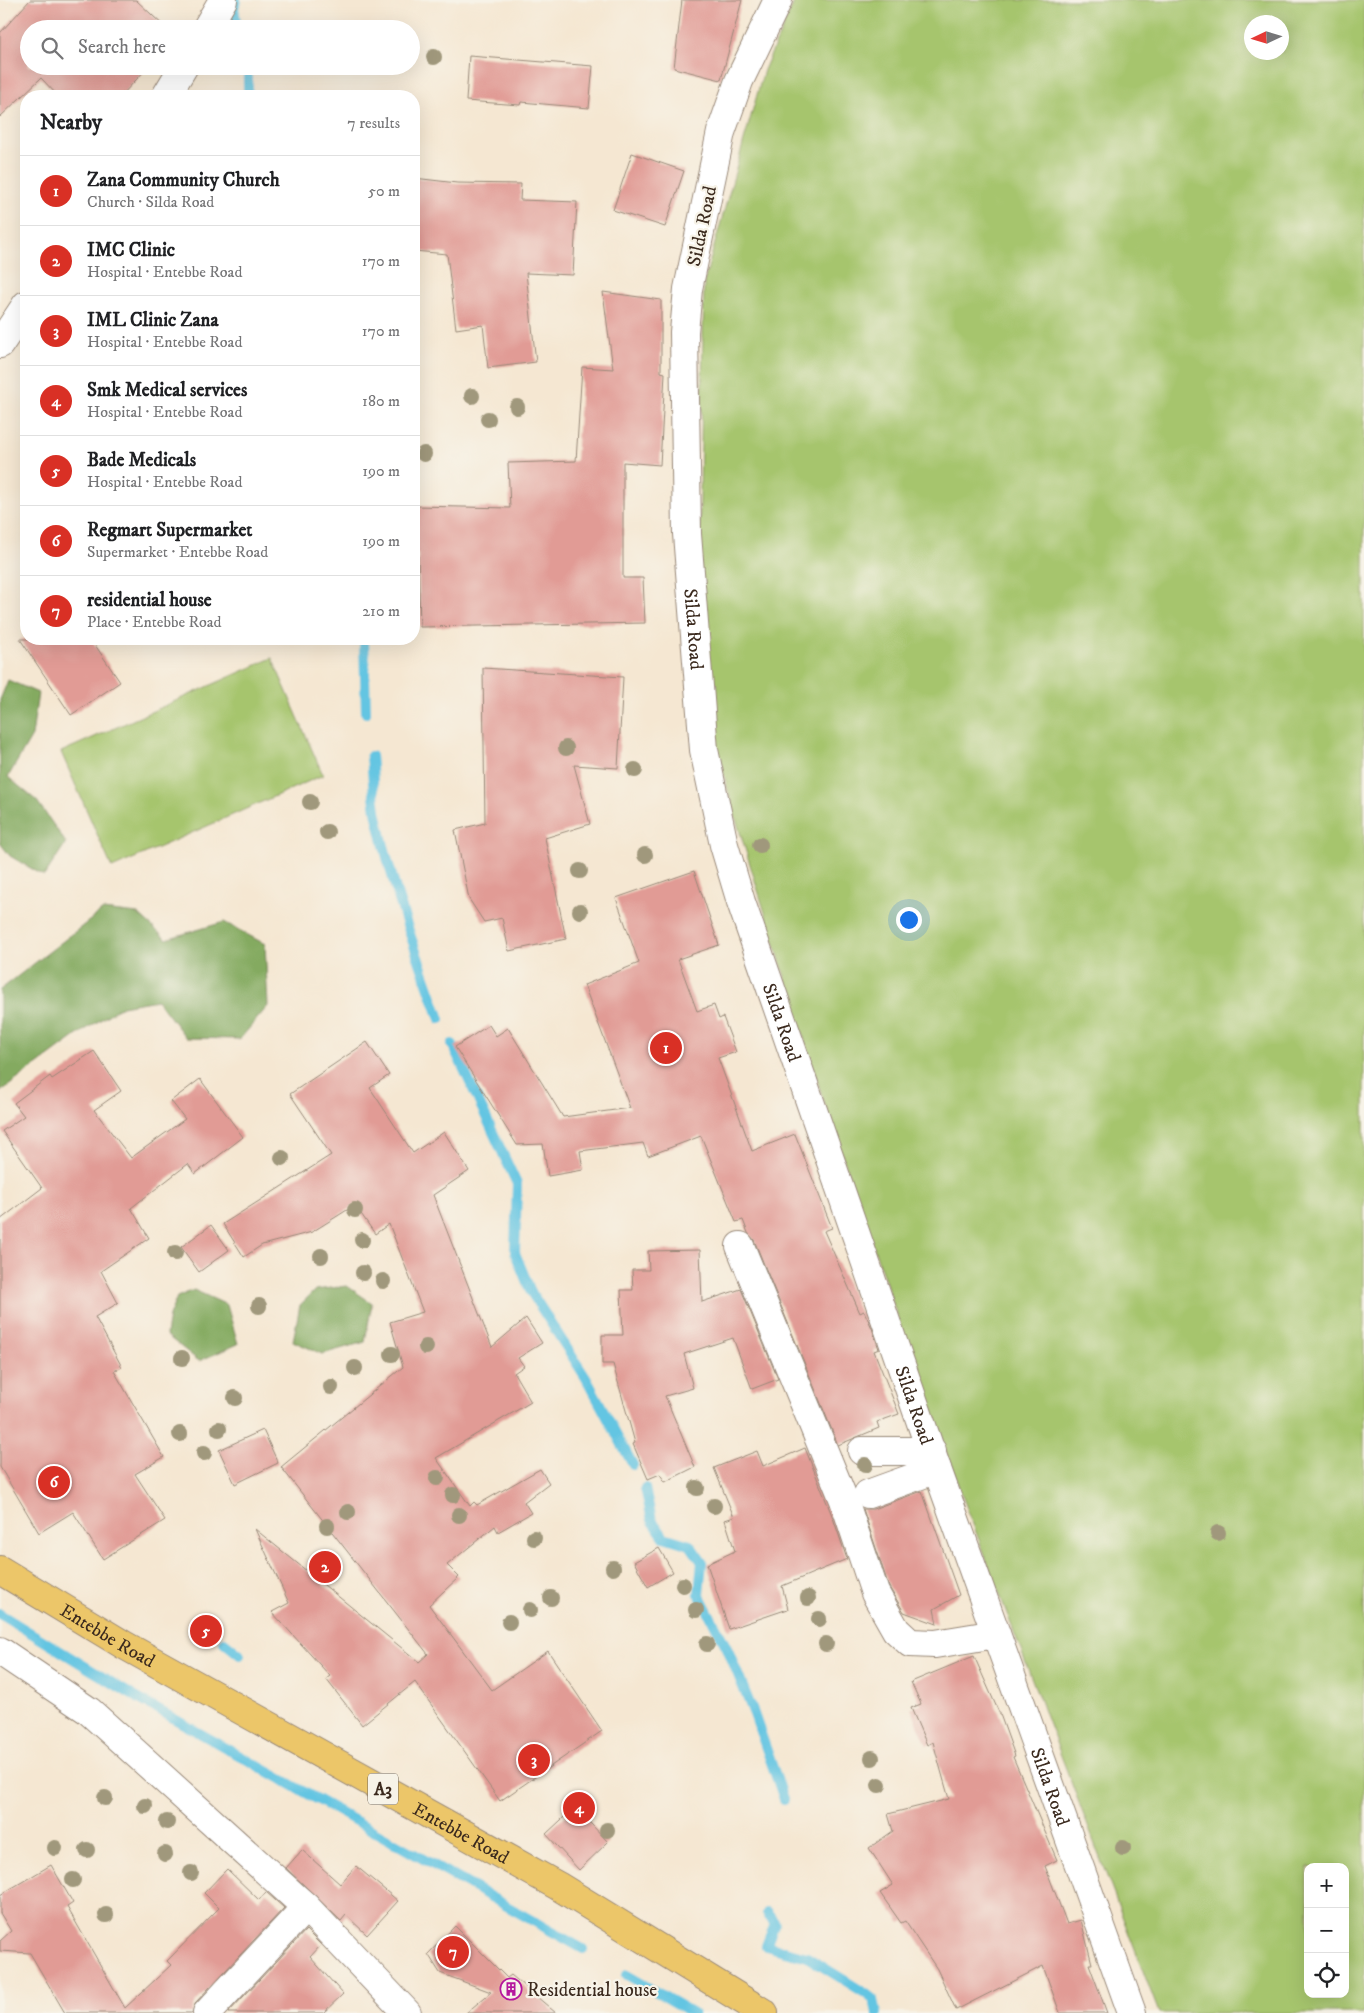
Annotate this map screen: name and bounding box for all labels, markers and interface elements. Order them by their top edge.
north arrow [1244,15,1289,60]
search box [20,20,420,75]
icon: search [38,34,66,62]
text: Search here [78,36,166,59]
text: Nearby [40,110,102,136]
text: 7 results [347,113,400,133]
text: Zana Community Church [87,169,280,192]
text: 1 [53,181,59,201]
text: 50 m [368,181,400,201]
street label: Silda Road [683,184,722,269]
text: Church · Silda Road [87,192,214,212]
text: IMC Clinic [87,239,175,262]
text: 2 [52,251,60,271]
text: 170 m [362,251,400,271]
text: Hospital · Entebbe Road [87,262,242,282]
text: IML Clinic Zana [87,309,219,332]
text: 3 [53,321,59,341]
text: 170 m [362,321,400,341]
text: Hospital · Entebbe Road [87,332,242,352]
text: Smk Medical services [87,379,247,402]
text: 4 [51,391,61,411]
text: 180 m [362,391,400,411]
text: Hospital · Entebbe Road [87,402,242,422]
text: Bade Medicals [87,449,196,472]
text: 5 [52,461,60,481]
text: 190 m [362,461,400,481]
text: Hospital · Entebbe Road [87,472,242,492]
text: Regmart Supermarket [87,519,252,542]
text: 6 [52,531,60,551]
text: 190 m [362,531,400,551]
text: Supermarket · Entebbe Road [87,542,268,562]
street label: Silda Road [678,588,708,671]
text: residential house [87,589,212,612]
text: 7 [52,601,60,621]
text: 210 m [362,601,400,621]
text: Place · Entebbe Road [87,612,222,632]
your location [896,907,922,933]
street label: Silda Road [757,980,805,1065]
pin: 1 [650,1029,682,1067]
street label: Silda Road [889,1363,938,1448]
pin: 6 [38,1463,70,1501]
pin: 2 [309,1548,341,1586]
street label: Entebbe Road [56,1599,159,1673]
pin: 5 [190,1612,222,1650]
pin: 3 [518,1741,550,1779]
street label: Silda Road [1025,1745,1074,1830]
road number: A3 [368,1774,398,1805]
pin: 4 [563,1789,595,1827]
street label: Entebbe Road [409,1798,513,1870]
map controls [1304,1863,1349,1998]
button: + [1304,1863,1349,1908]
button: − [1304,1908,1349,1953]
pin: 7 [437,1933,469,1971]
button: locate [1304,1953,1349,1998]
building icon: Residential house [499,1977,523,2001]
place label: Residential house [527,1979,657,2002]

